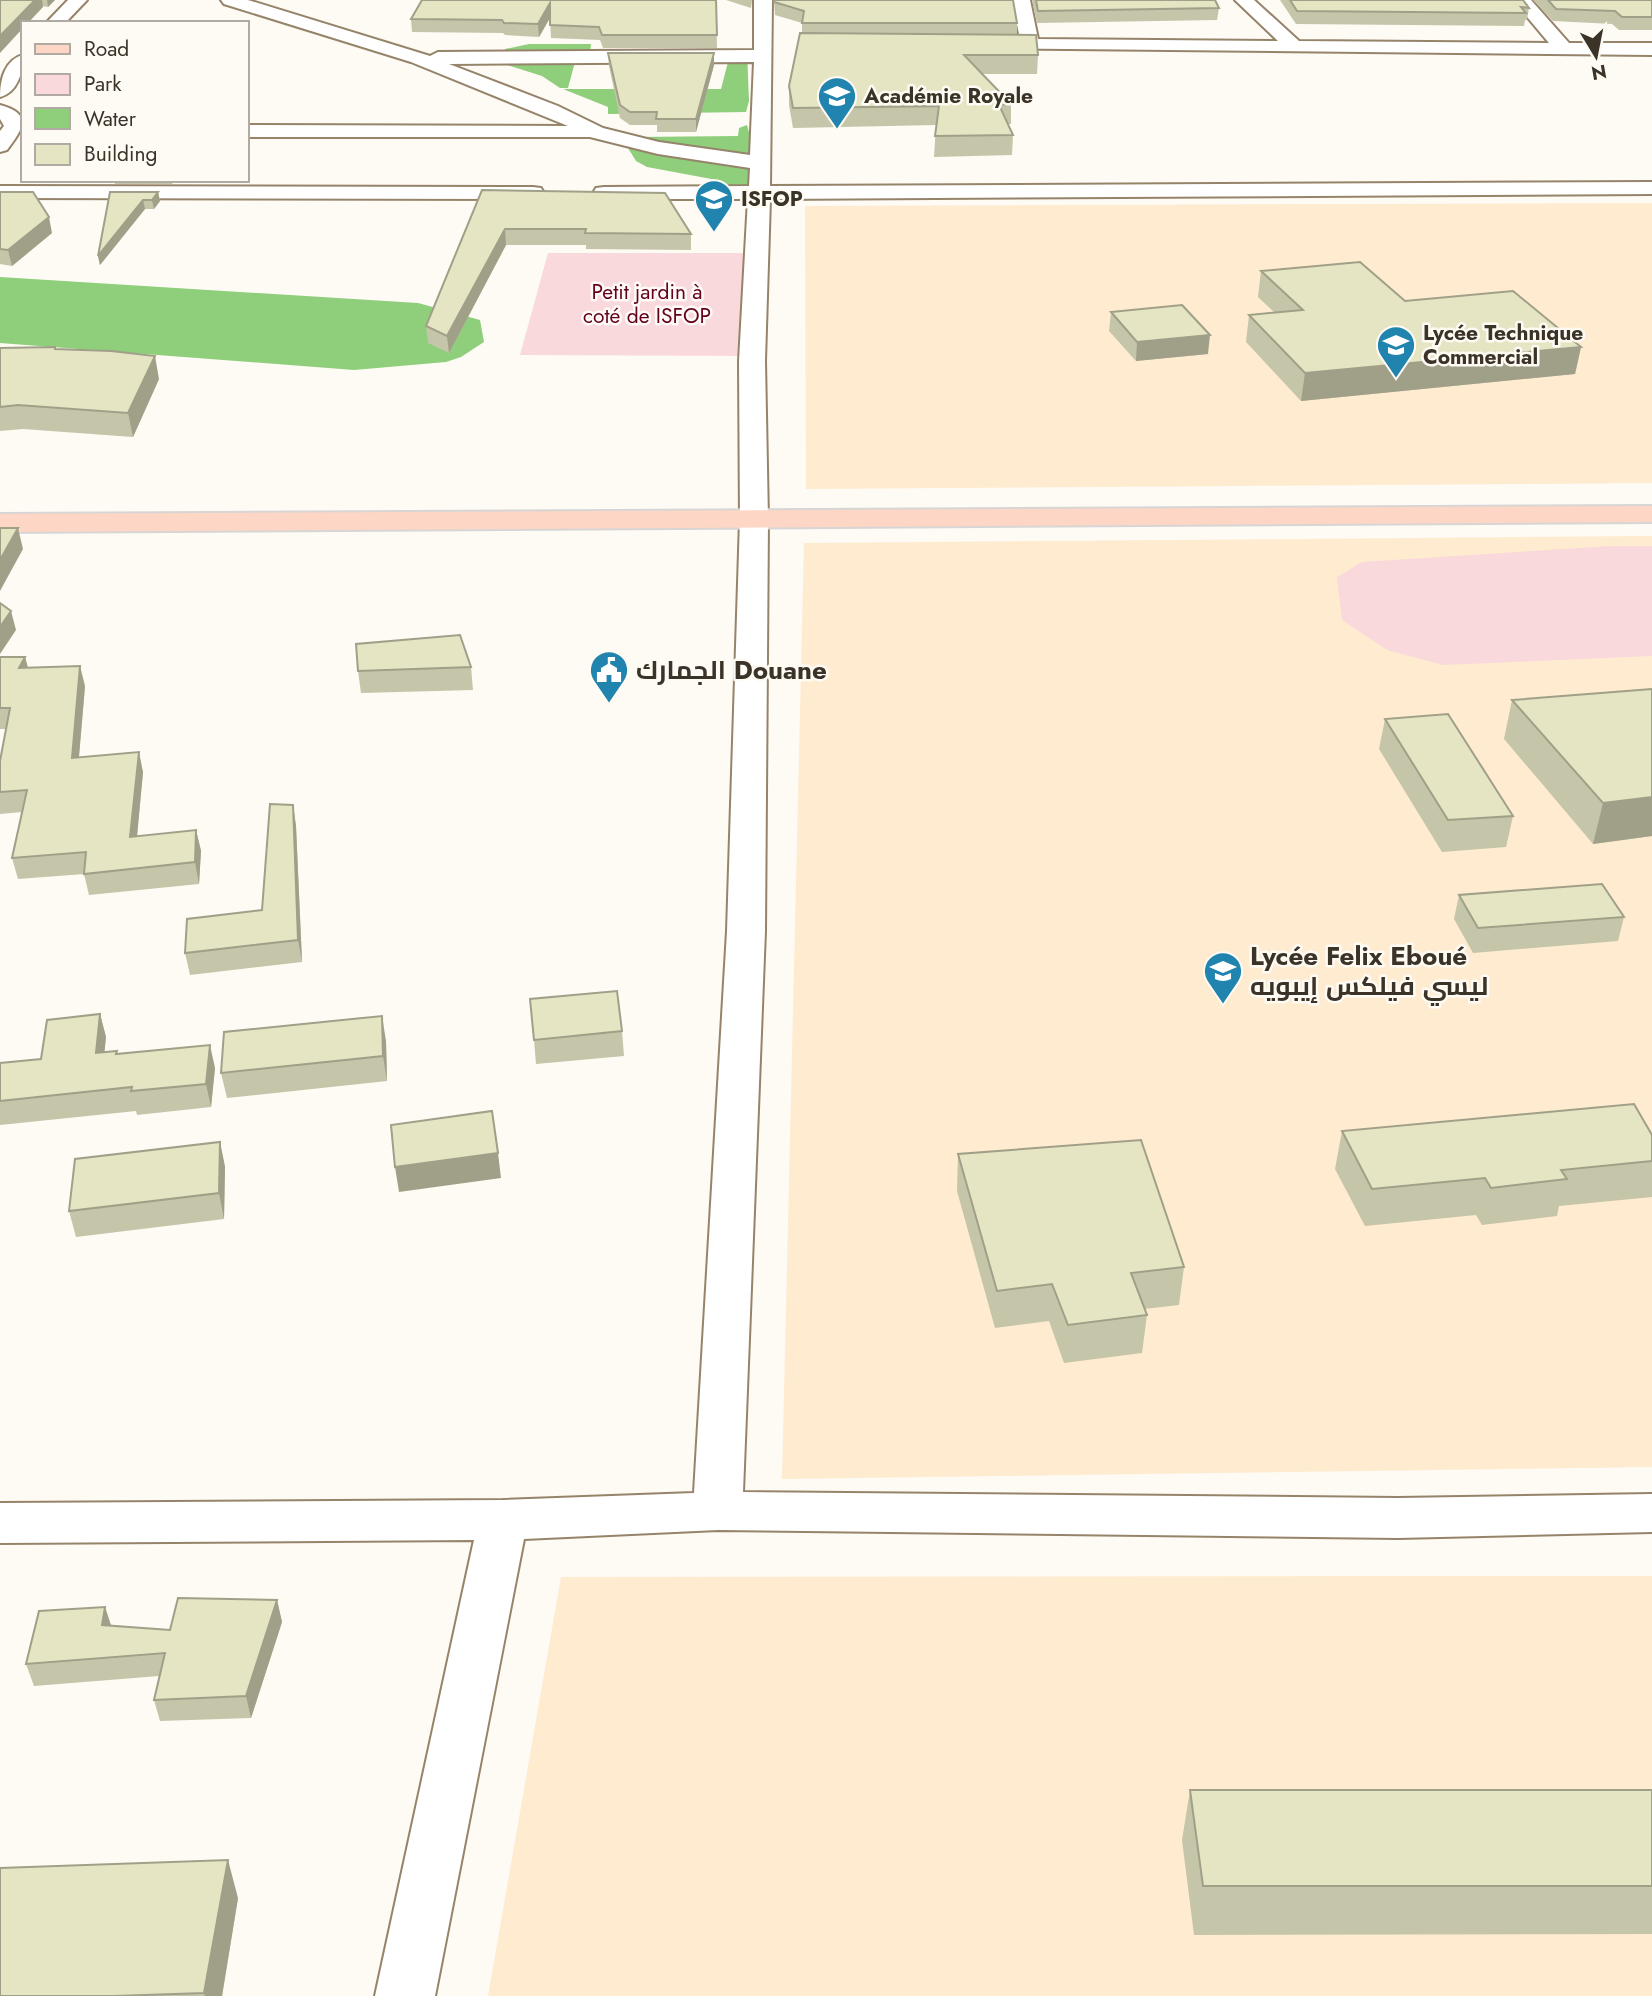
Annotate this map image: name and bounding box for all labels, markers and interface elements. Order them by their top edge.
legend [21,21,248,182]
north arrow [1561,21,1631,91]
text: Road [84,34,129,64]
text: N [1589,58,1609,87]
text: Park [84,69,122,99]
school or university icon: Académie Royale [816,75,858,130]
place label: Académie Royale [863,81,1033,111]
text: Water [84,104,137,134]
text: Building [84,139,157,169]
school or university icon: ISFOP [693,178,735,233]
place label: ISFOP [741,184,803,214]
park label: Petit jardin à coté de ISFOP [583,277,711,331]
place label: Lycée Technique Commercial [1423,318,1583,372]
school or university icon: Lycée Technique Commercial [1375,324,1417,379]
public building icon: الجمارك Douane [588,649,630,704]
place label: الجمارك Douane [636,651,827,689]
place label: Lycée Felix Eboué ليسي فيلكس إيبويه [1250,937,1488,1006]
school or university icon: Lycée Felix Eboué ليسي فيلكس إيبويه [1202,950,1244,1005]

